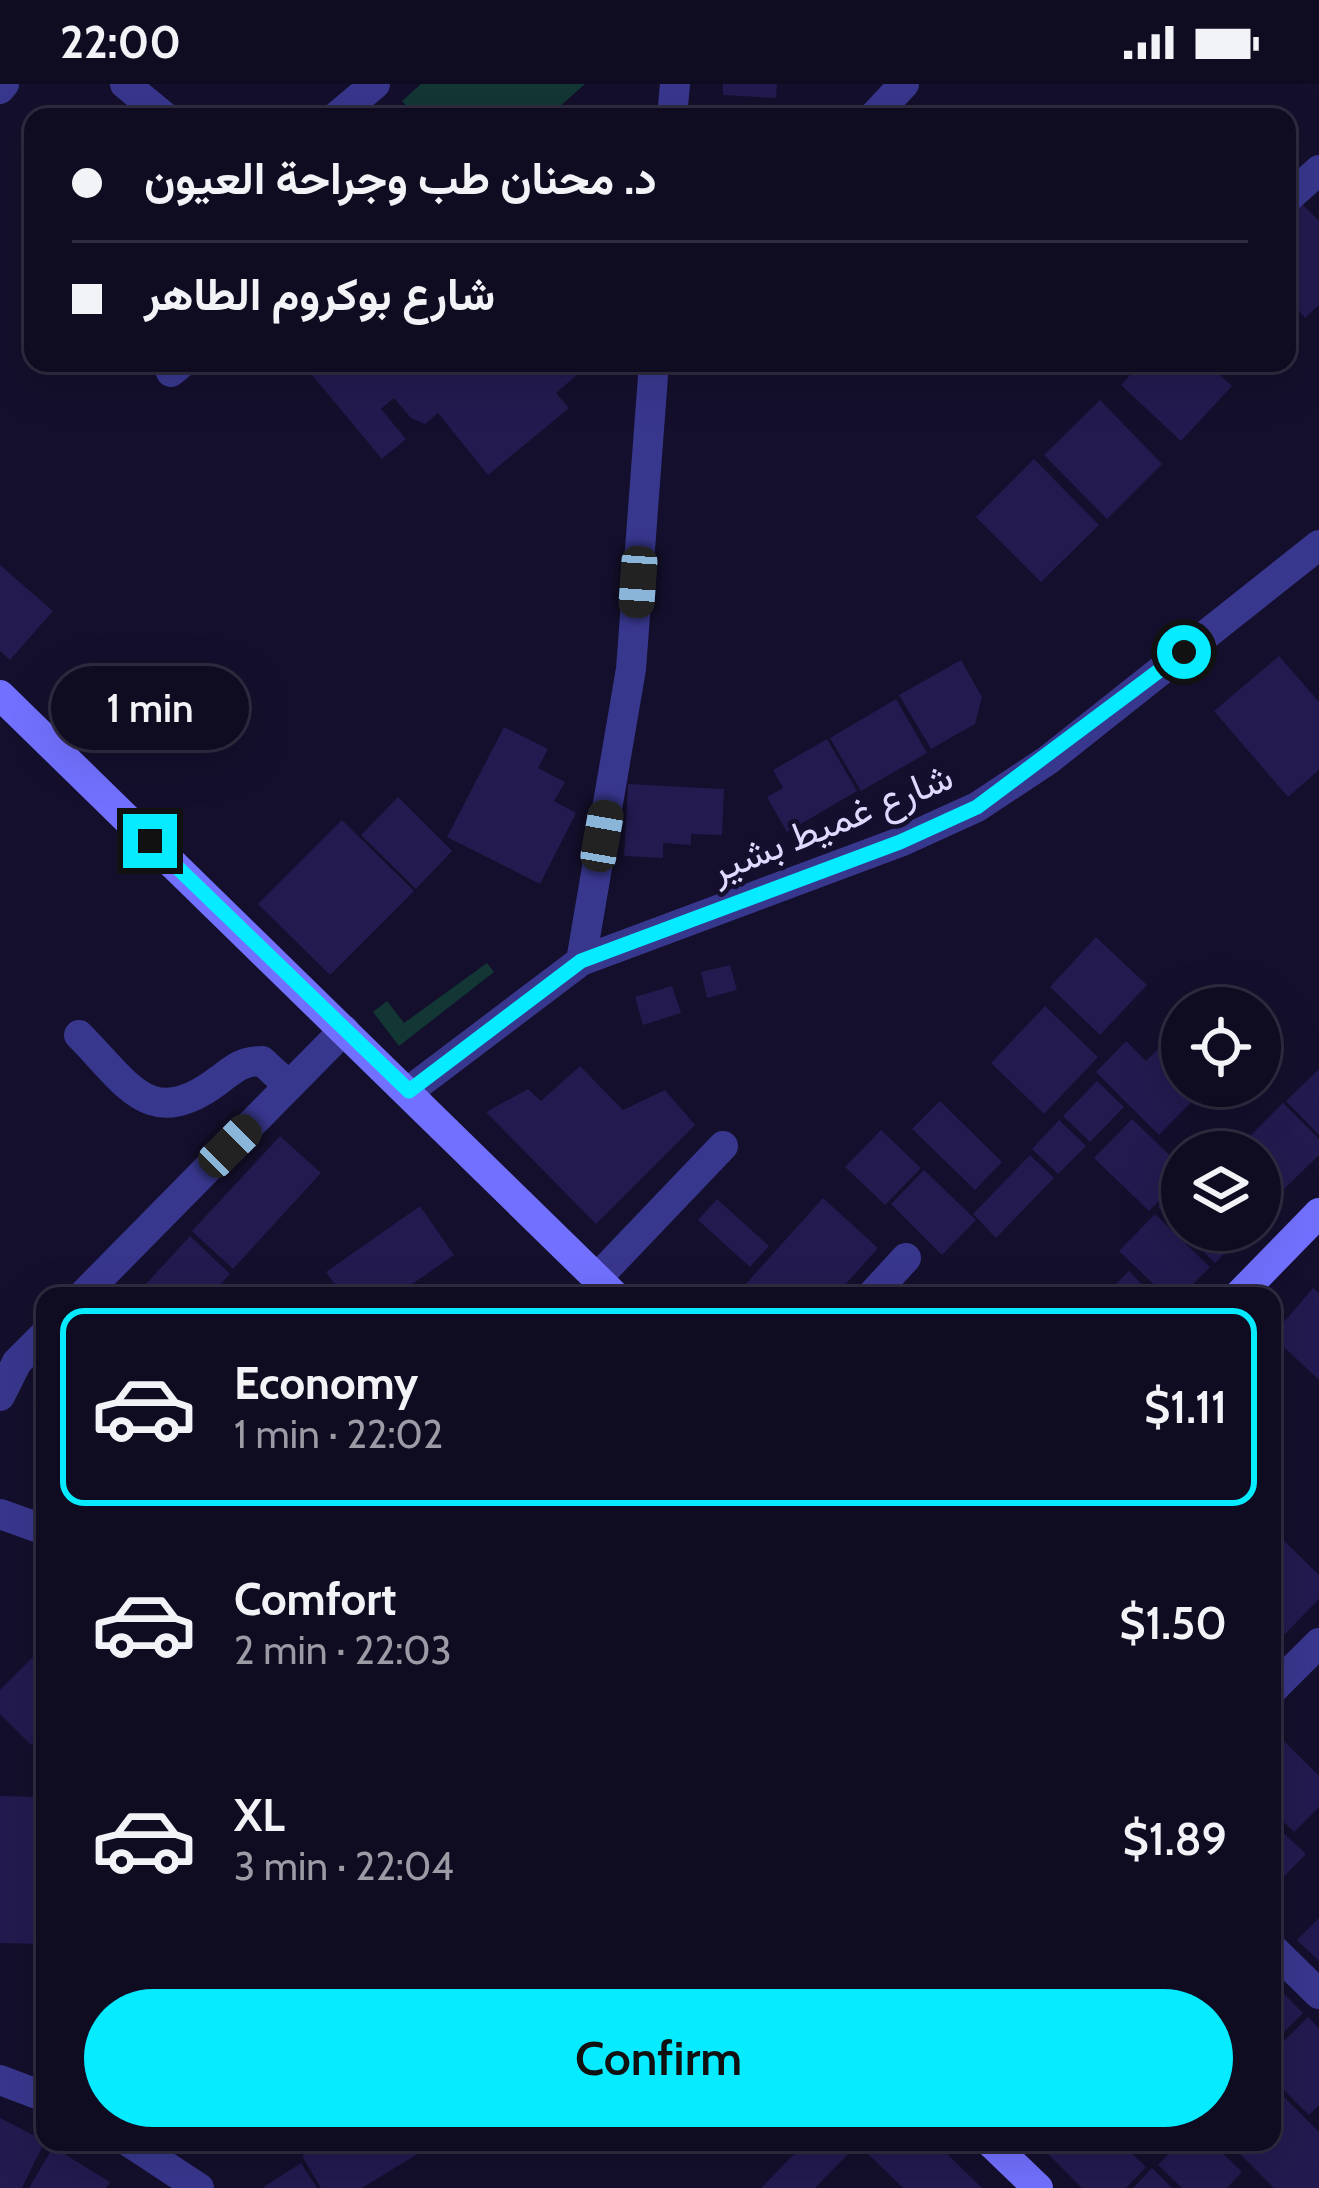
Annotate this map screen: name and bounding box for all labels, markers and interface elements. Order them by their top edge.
text: 22:00 [60,15,181,69]
text: د. محنان طب وجراحة العيون [144,151,657,205]
text: شارع بوكروم الطاهر [144,267,495,321]
car [618,545,658,619]
route start [1157,625,1211,679]
callout: 1 min [51,667,249,751]
text: 1 min [106,684,194,732]
street label: شارع غميط بشير [702,751,961,896]
car [578,797,626,875]
route end [123,814,177,868]
map controls [1161,987,1281,1251]
button: locate [1161,987,1281,1107]
car [192,1108,268,1184]
button: layers [1161,1131,1281,1251]
icon: car [90,1353,198,1461]
text: Economy [234,1356,418,1410]
text: $1.11 [1144,1380,1227,1434]
text: 1 min · 22:02 [234,1410,443,1458]
icon: car [90,1569,198,1677]
text: Comfort [234,1572,397,1626]
text: $1.50 [1119,1596,1227,1650]
text: 2 min · 22:03 [234,1626,452,1674]
icon: car [90,1785,198,1893]
text: XL [234,1788,285,1842]
text: $1.89 [1123,1812,1227,1866]
text: 3 min · 22:04 [234,1842,454,1890]
button: Confirm [84,1989,1233,2127]

